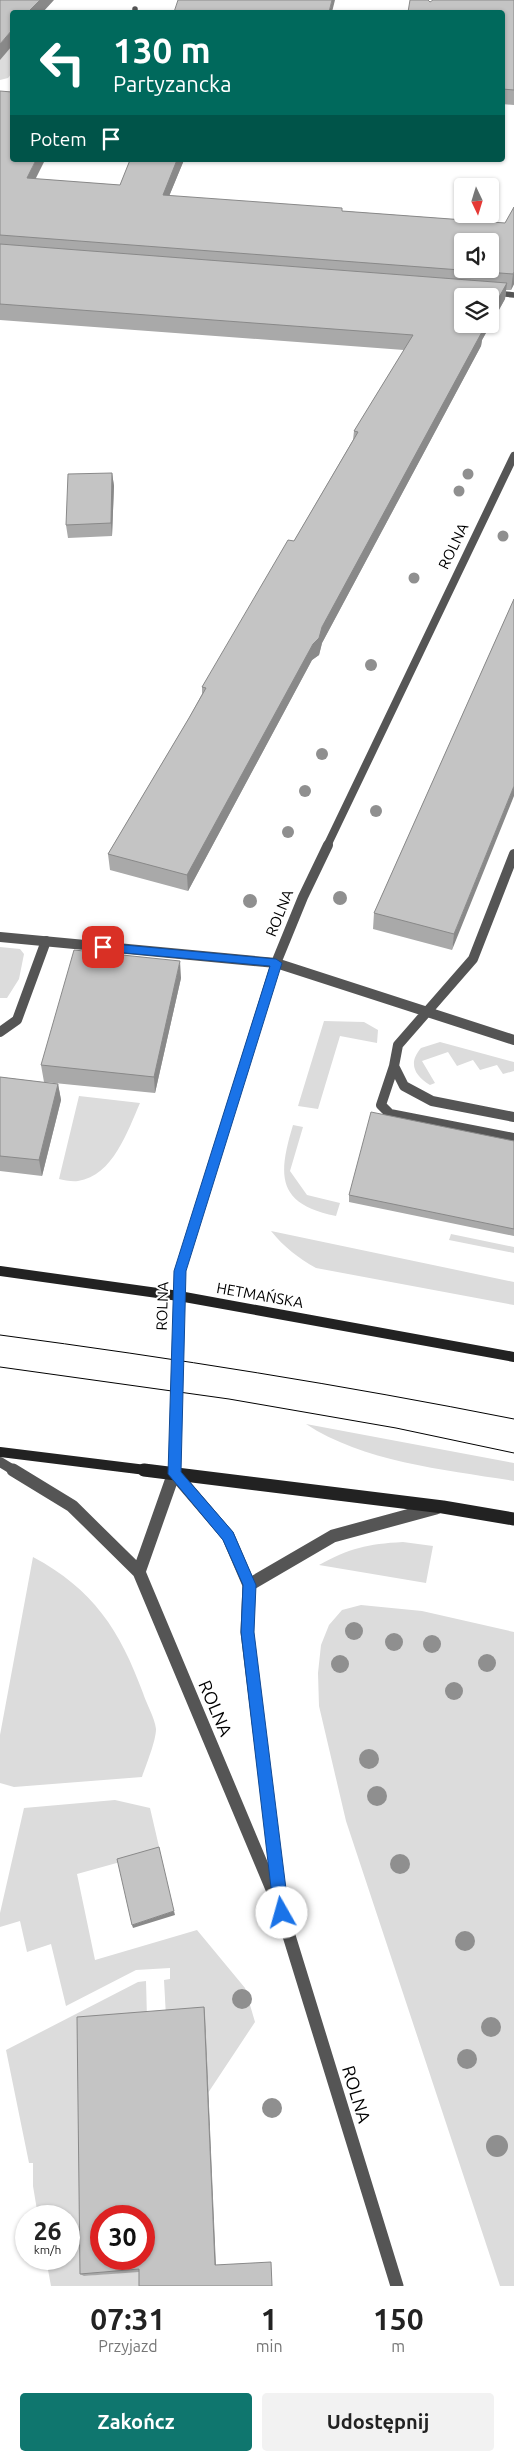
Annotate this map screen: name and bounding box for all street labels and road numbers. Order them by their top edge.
street label: ROLNA [435,520,472,572]
street label: ROLNA [262,887,296,939]
street label: HETMAŃSKA [215,1279,305,1311]
street label: ROLNA [153,1281,171,1331]
street label: ROLNA [195,1677,237,1739]
street label: ROLNA [339,2063,375,2125]

